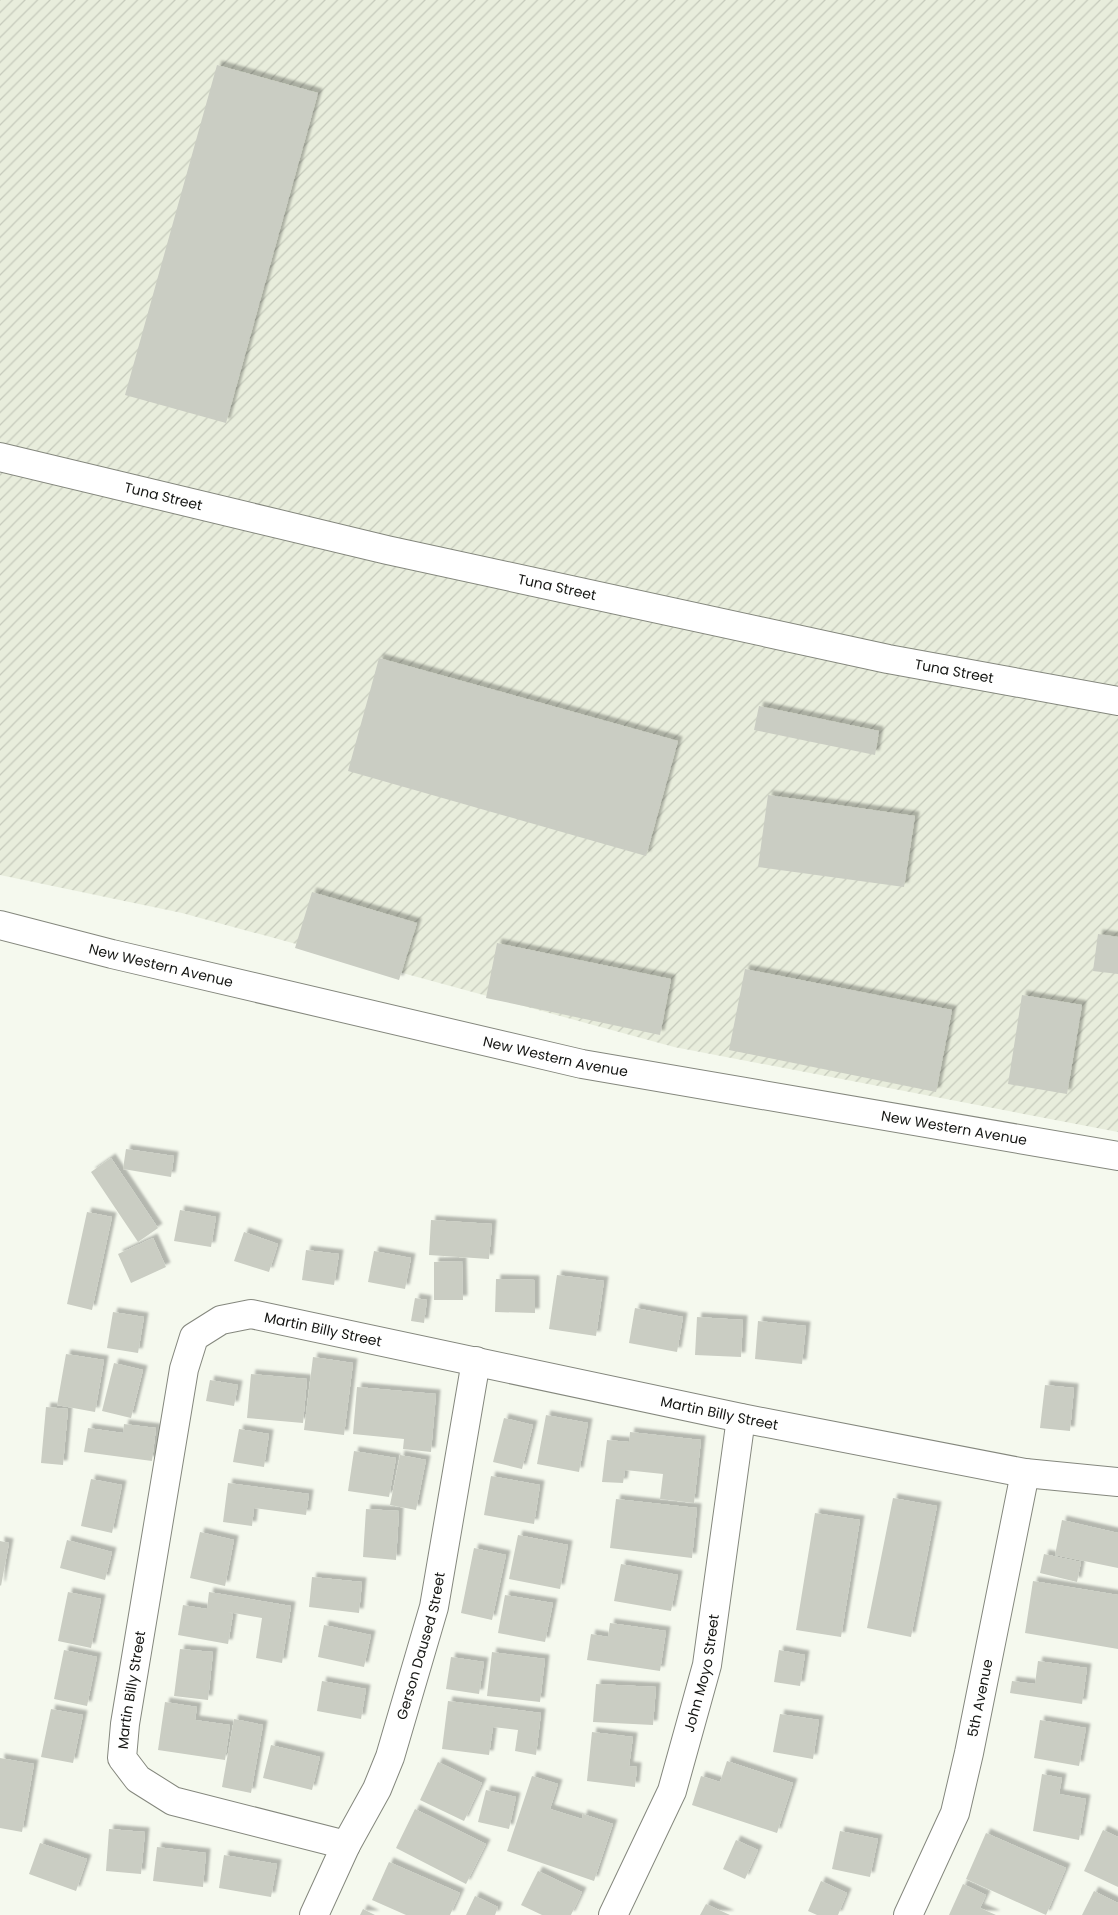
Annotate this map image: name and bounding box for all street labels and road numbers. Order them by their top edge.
street label: Tuna Street [122,477,204,515]
street label: Tuna Street [516,569,598,605]
street label: Tuna Street [913,654,995,688]
street label: New Western Avenue [87,938,236,992]
street label: New Western Avenue [481,1031,630,1082]
street label: New Western Avenue [880,1106,1029,1150]
street label: Martin Billy Street [263,1307,384,1352]
street label: Martin Billy Street [659,1391,780,1435]
street label: Gerson Daused Street [391,1570,450,1722]
street label: John Moyo Street [679,1613,724,1735]
street label: Martin Billy Street [113,1629,150,1750]
street label: 5th Avenue [962,1657,998,1739]

